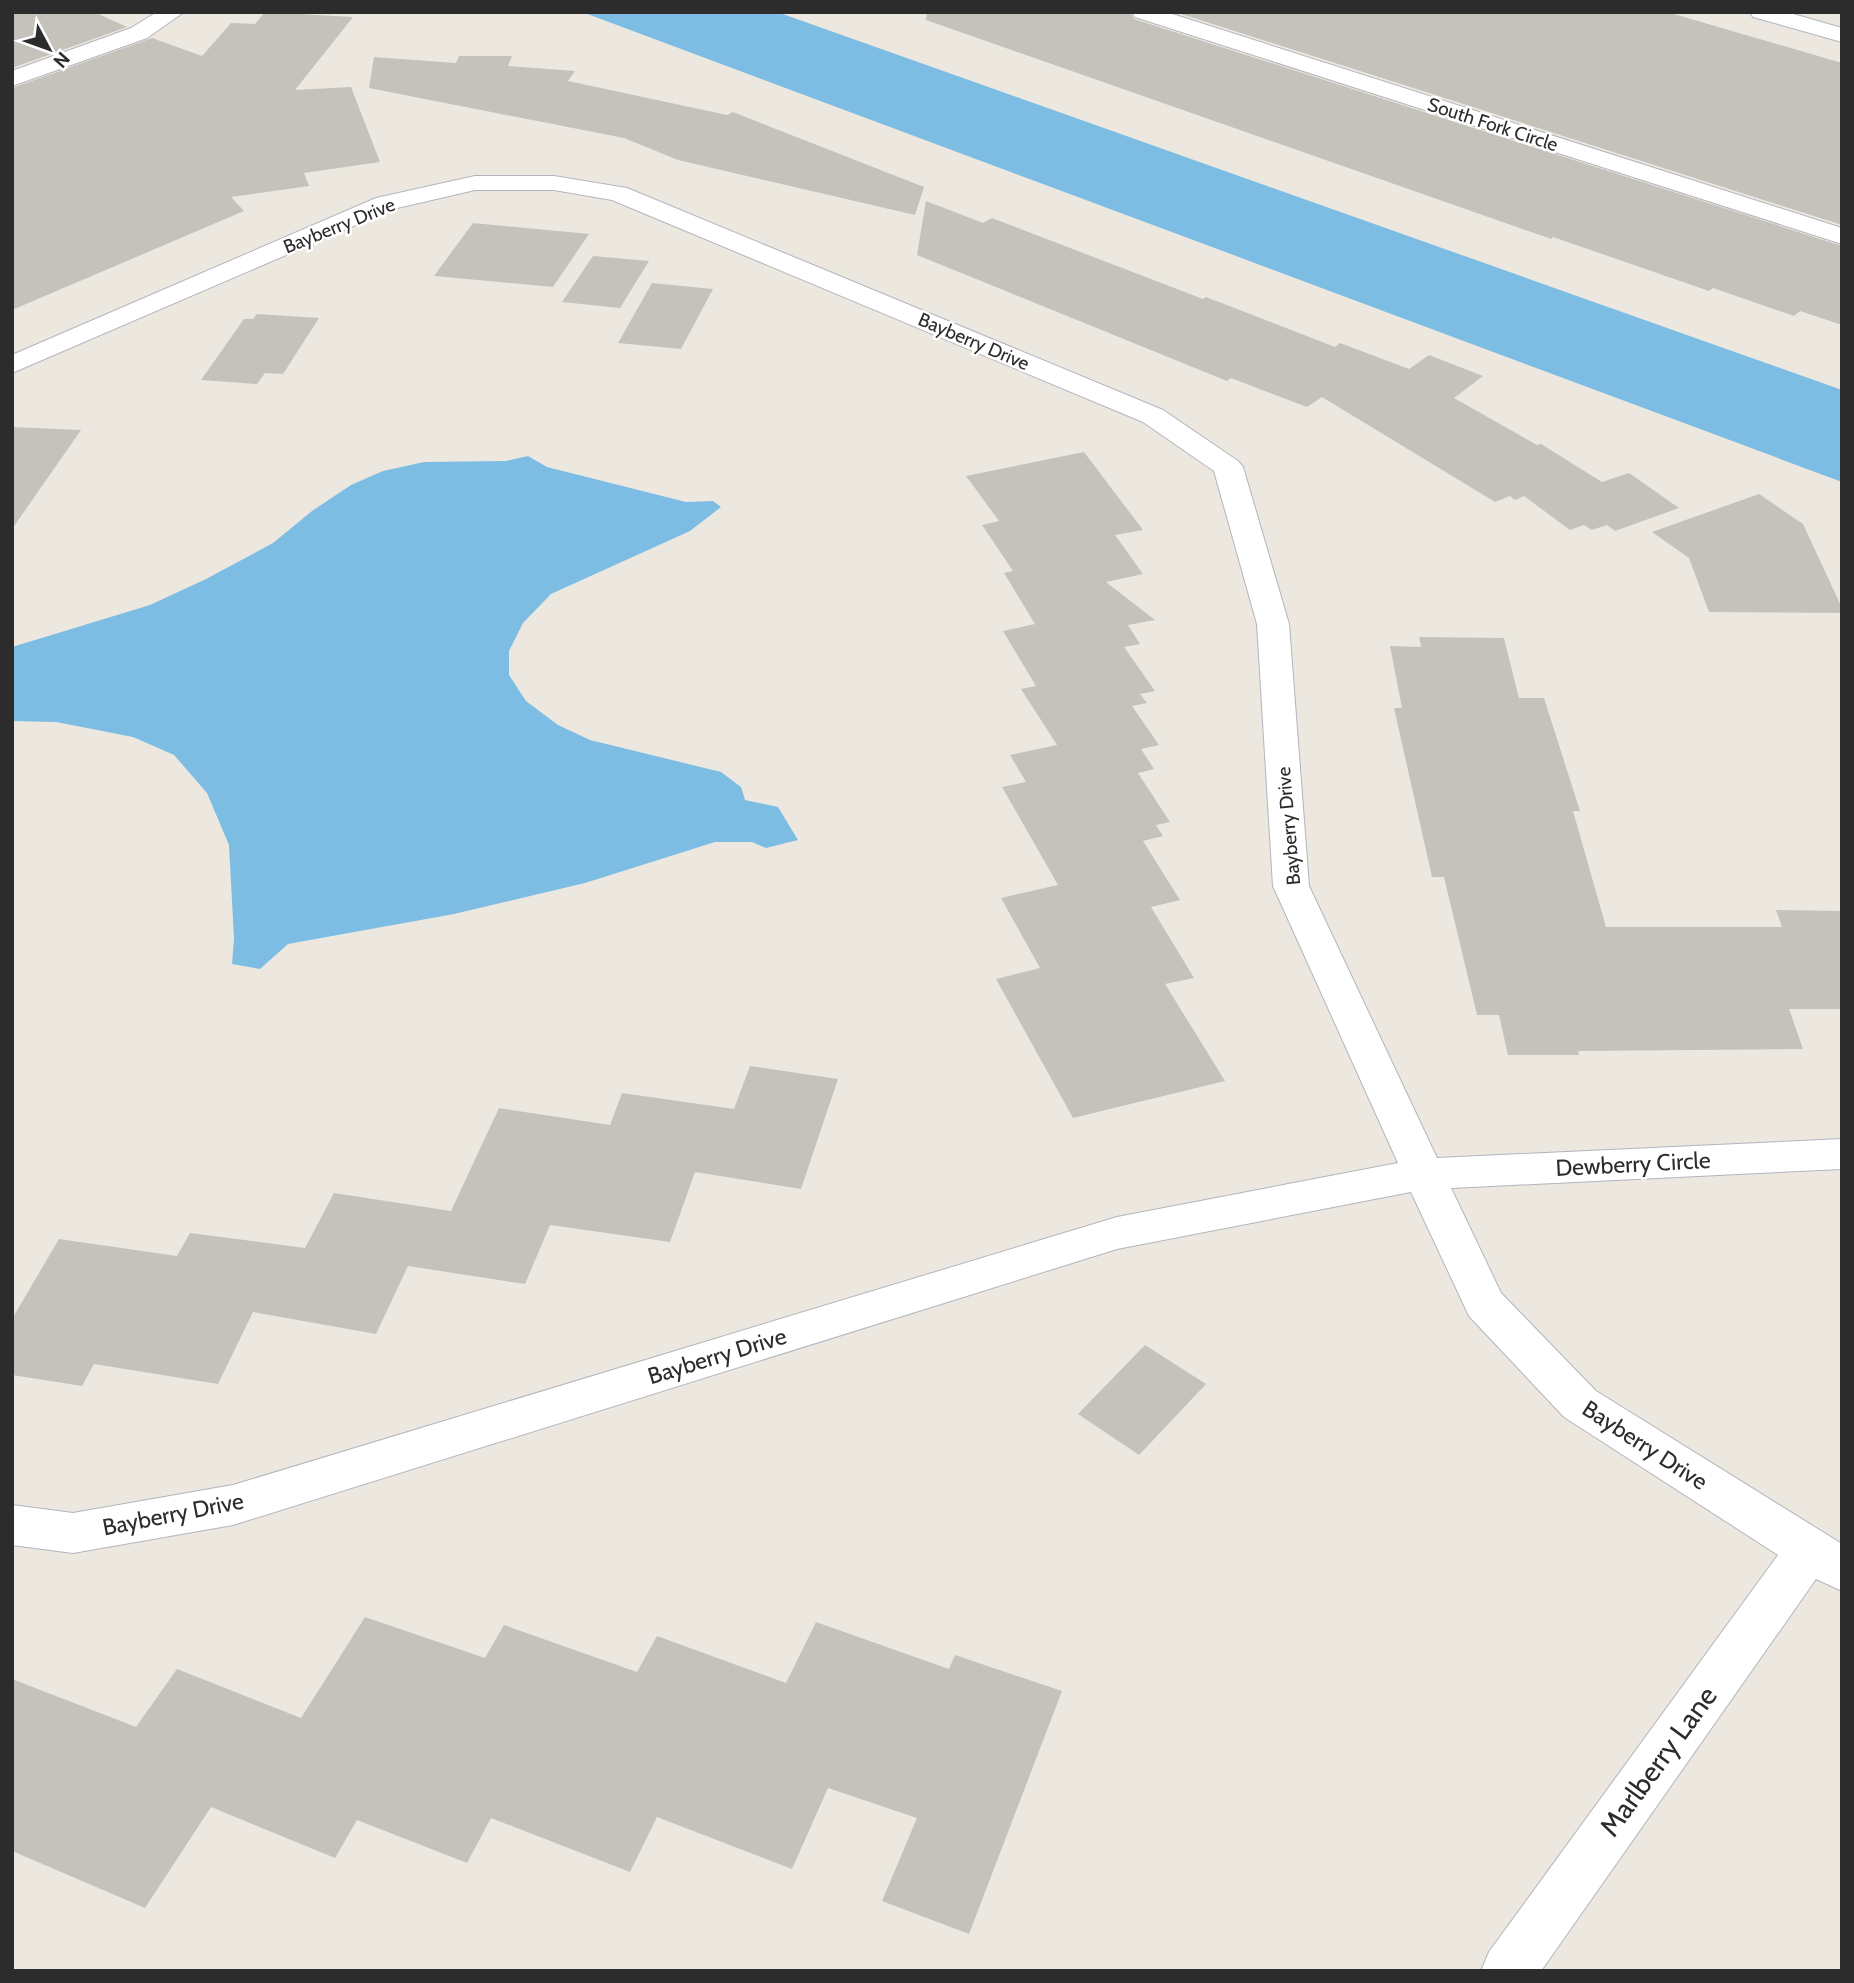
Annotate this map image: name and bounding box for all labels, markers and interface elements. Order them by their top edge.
north arrow [14,14,84,84]
text: N [48,47,75,72]
street label: South Fork Circle [1425,93,1561,156]
street label: Bayberry Drive [280,193,399,258]
street label: Bayberry Drive [915,308,1033,375]
street label: Bayberry Drive [1272,766,1305,886]
street label: Dewberry Circle [1555,1146,1711,1182]
street label: Bayberry Drive [644,1322,790,1390]
street label: Bayberry Drive [1577,1394,1713,1496]
street label: Bayberry Drive [100,1487,246,1541]
street label: Marlberry Lane [1592,1679,1724,1843]

